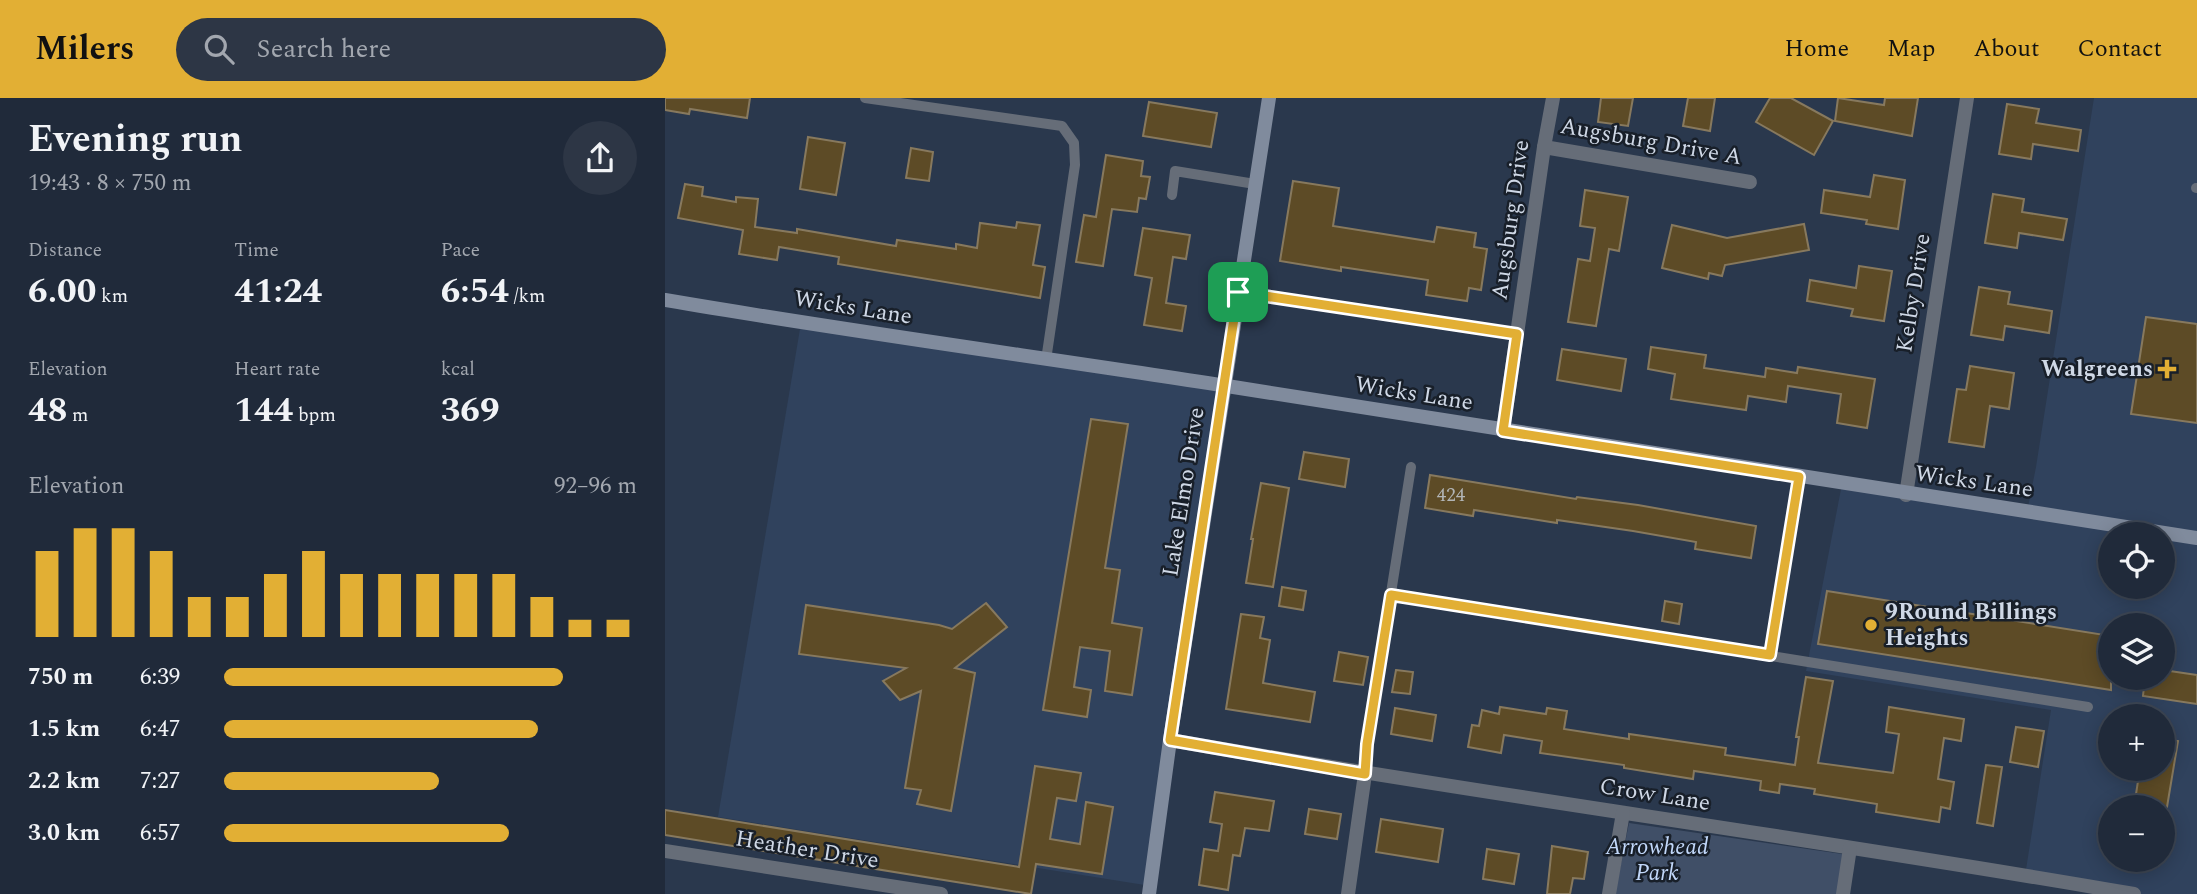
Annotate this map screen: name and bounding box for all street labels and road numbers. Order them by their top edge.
street label: Augsburg Drive A [1557,109,1745,175]
street label: Augsburg Drive [1482,138,1540,302]
street label: Kelby Drive [1887,231,1941,355]
street label: Wicks Lane [792,281,914,335]
street label: Wicks Lane [1353,367,1475,421]
street label: Lake Elmo Drive [1153,405,1215,579]
street label: Wicks Lane [1913,456,2035,508]
street label: Crow Lane [1597,769,1713,821]
street label: Heather Drive [733,821,881,879]

